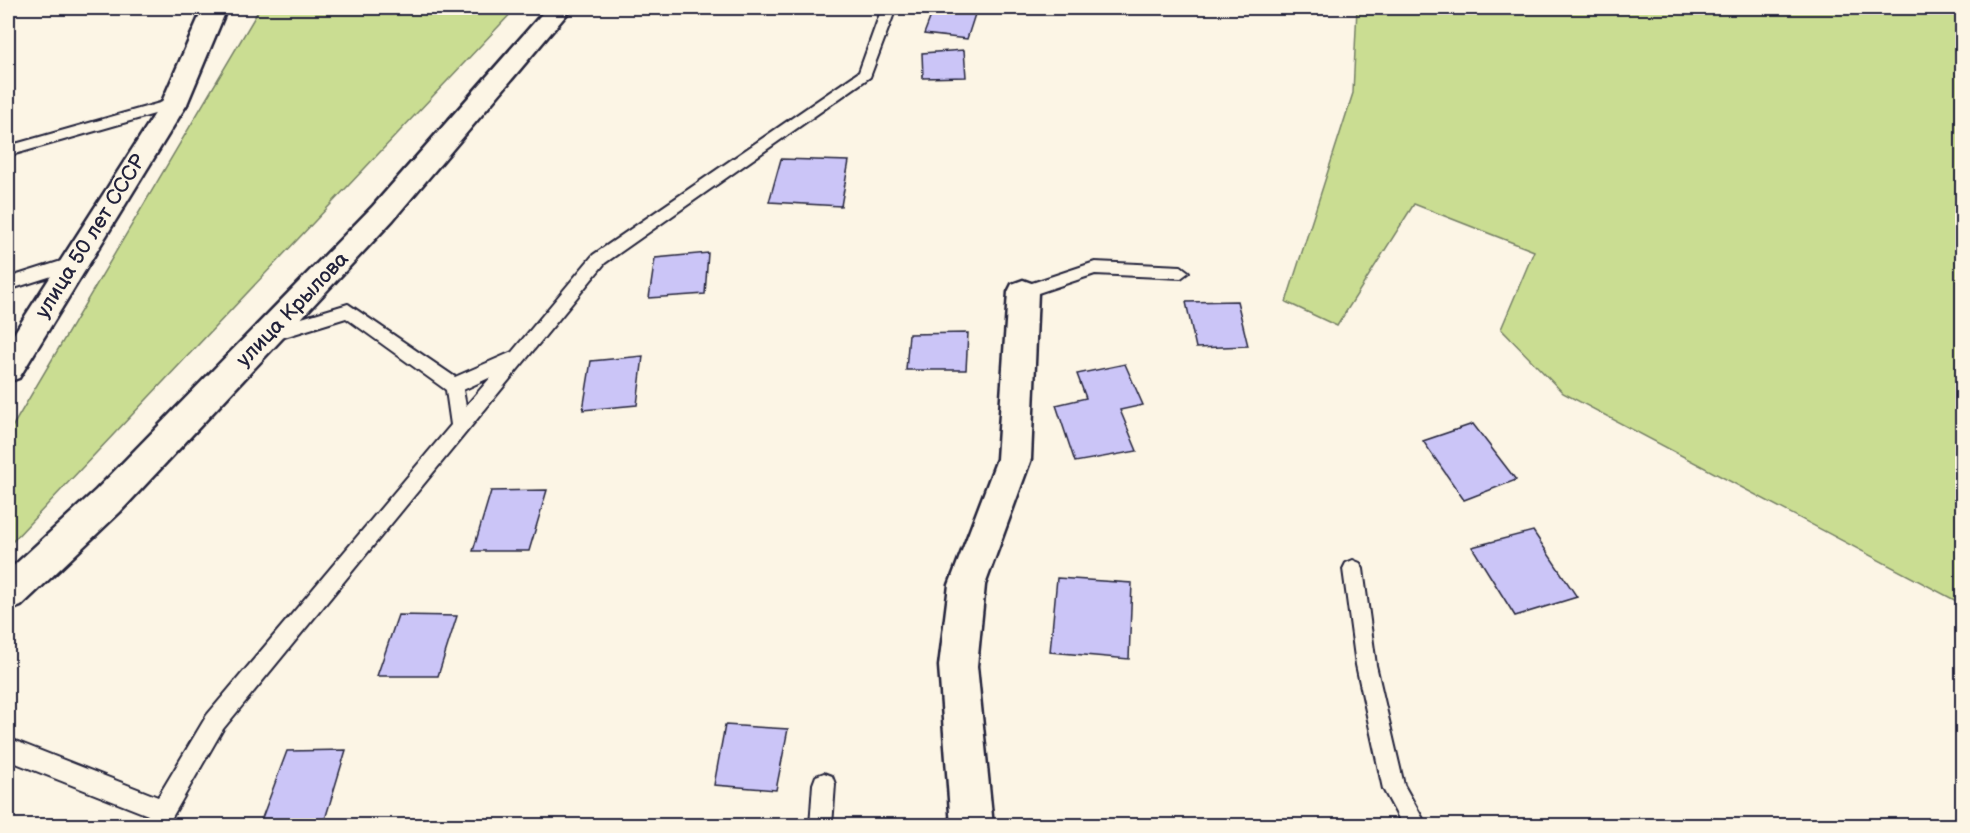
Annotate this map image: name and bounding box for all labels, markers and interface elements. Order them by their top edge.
street label: улица 50 лет СССР [30,149,151,323]
street label: улица Крылова [231,246,354,372]

